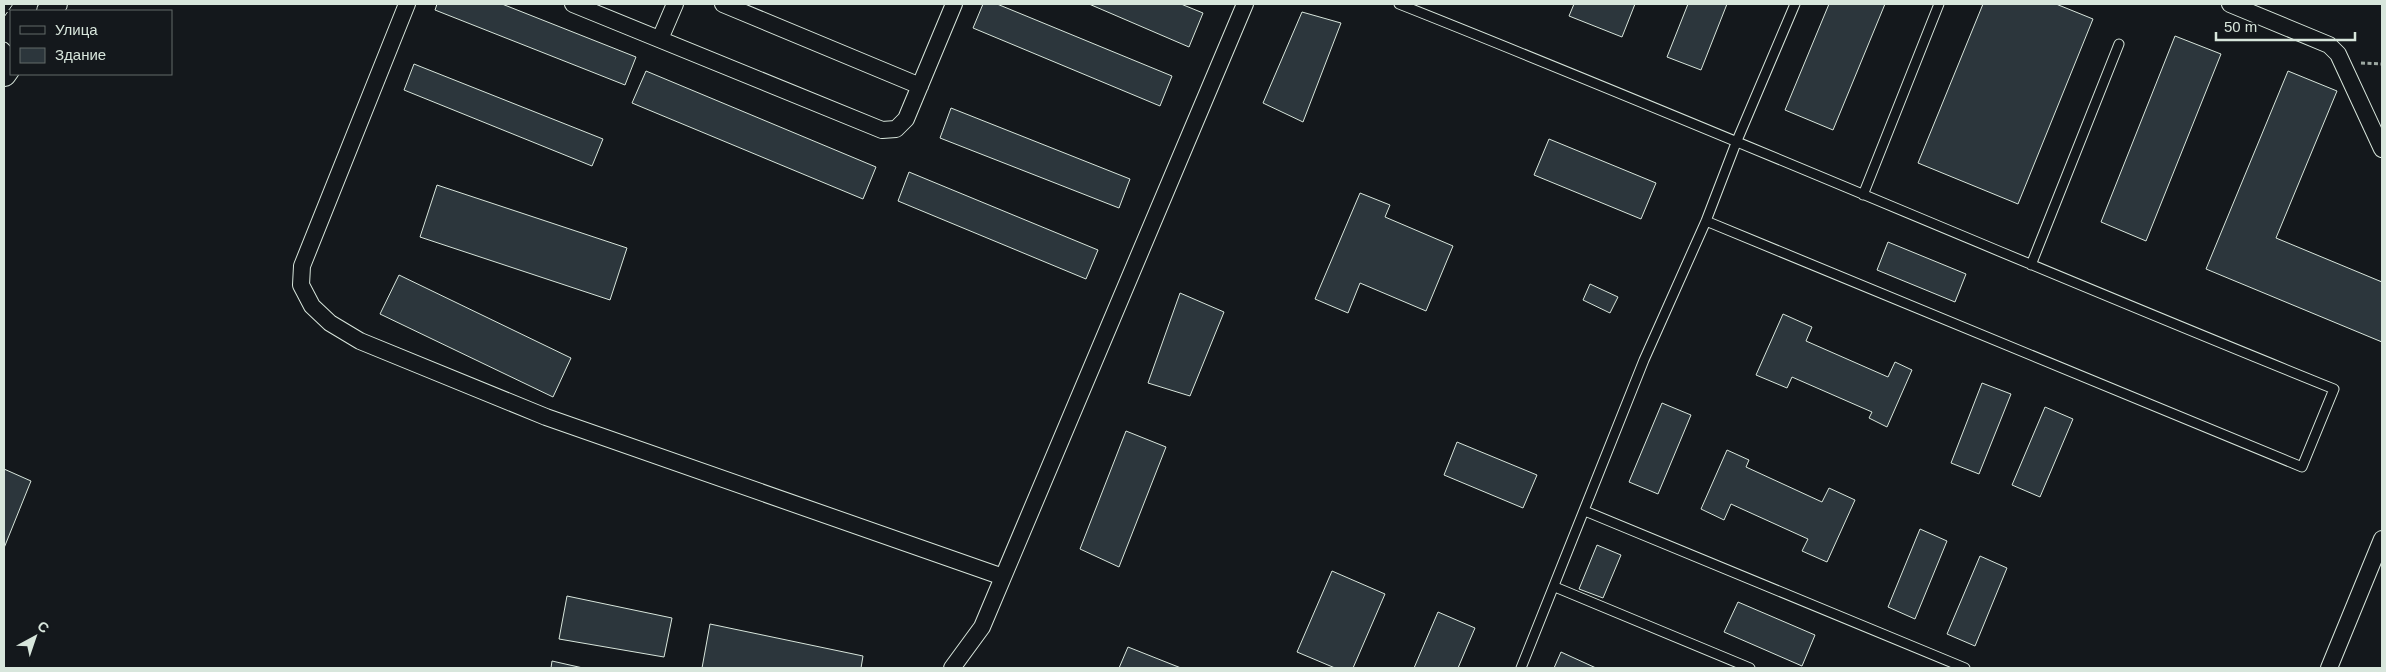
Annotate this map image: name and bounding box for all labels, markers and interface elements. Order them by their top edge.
legend [10,10,172,75]
scale bar [2216,10,2355,42]
text: 50 m [2224,18,2257,35]
text: Улица [55,21,98,38]
text: Здание [55,46,106,63]
north arrow [10,612,60,662]
text: С [34,618,52,636]

